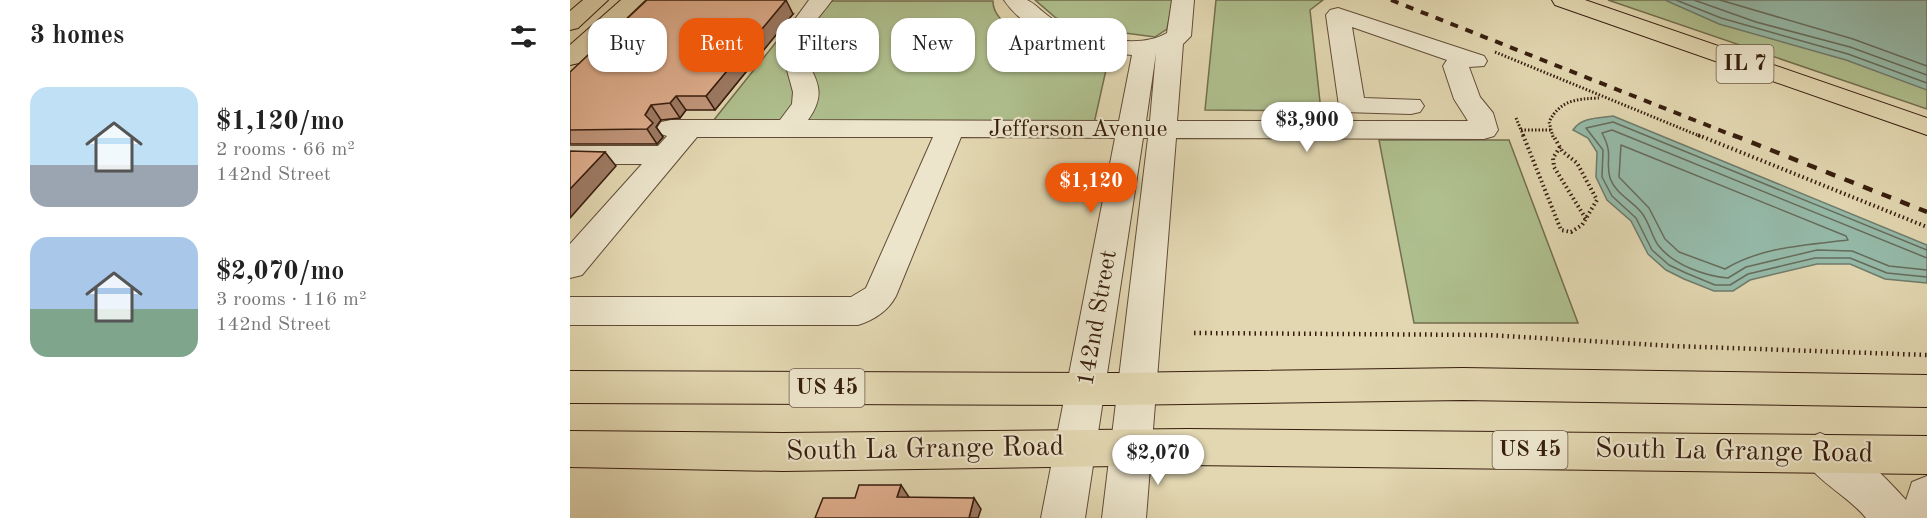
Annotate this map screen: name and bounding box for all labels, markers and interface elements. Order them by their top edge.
chip: Buy [588,18,667,72]
chip: Rent [679,18,764,72]
chip: Filters [776,18,879,72]
chip: New [891,18,975,72]
chip: Apartment [987,18,1127,72]
icon: filters [507,20,540,53]
text: 3 homes [30,23,124,49]
road number: IL 7 [1716,45,1774,83]
pin: $3,900 [1258,102,1356,153]
text: $1,120/mo [216,109,344,135]
icon: home [78,111,150,183]
text: $3,900 [1275,111,1339,131]
street label: Jefferson Avenue [989,118,1167,142]
text: 2 rooms · 66 m² [216,140,355,160]
pin: $1,120 [1042,163,1140,214]
text: 142nd Street [216,165,331,185]
text: $1,120 [1059,172,1123,192]
street label: 142nd Street [1074,248,1122,388]
text: $2,070/mo [216,259,344,285]
icon: home [78,261,150,333]
text: 3 rooms · 116 m² [216,290,366,310]
text: 142nd Street [216,315,331,335]
road number: US 45 [790,369,864,407]
road number: US 45 [1492,431,1568,469]
street label: South La Grange Road [786,434,1064,466]
pin: $2,070 [1109,435,1207,486]
street label: South La Grange Road [1595,436,1873,468]
text: $2,070 [1126,444,1190,464]

